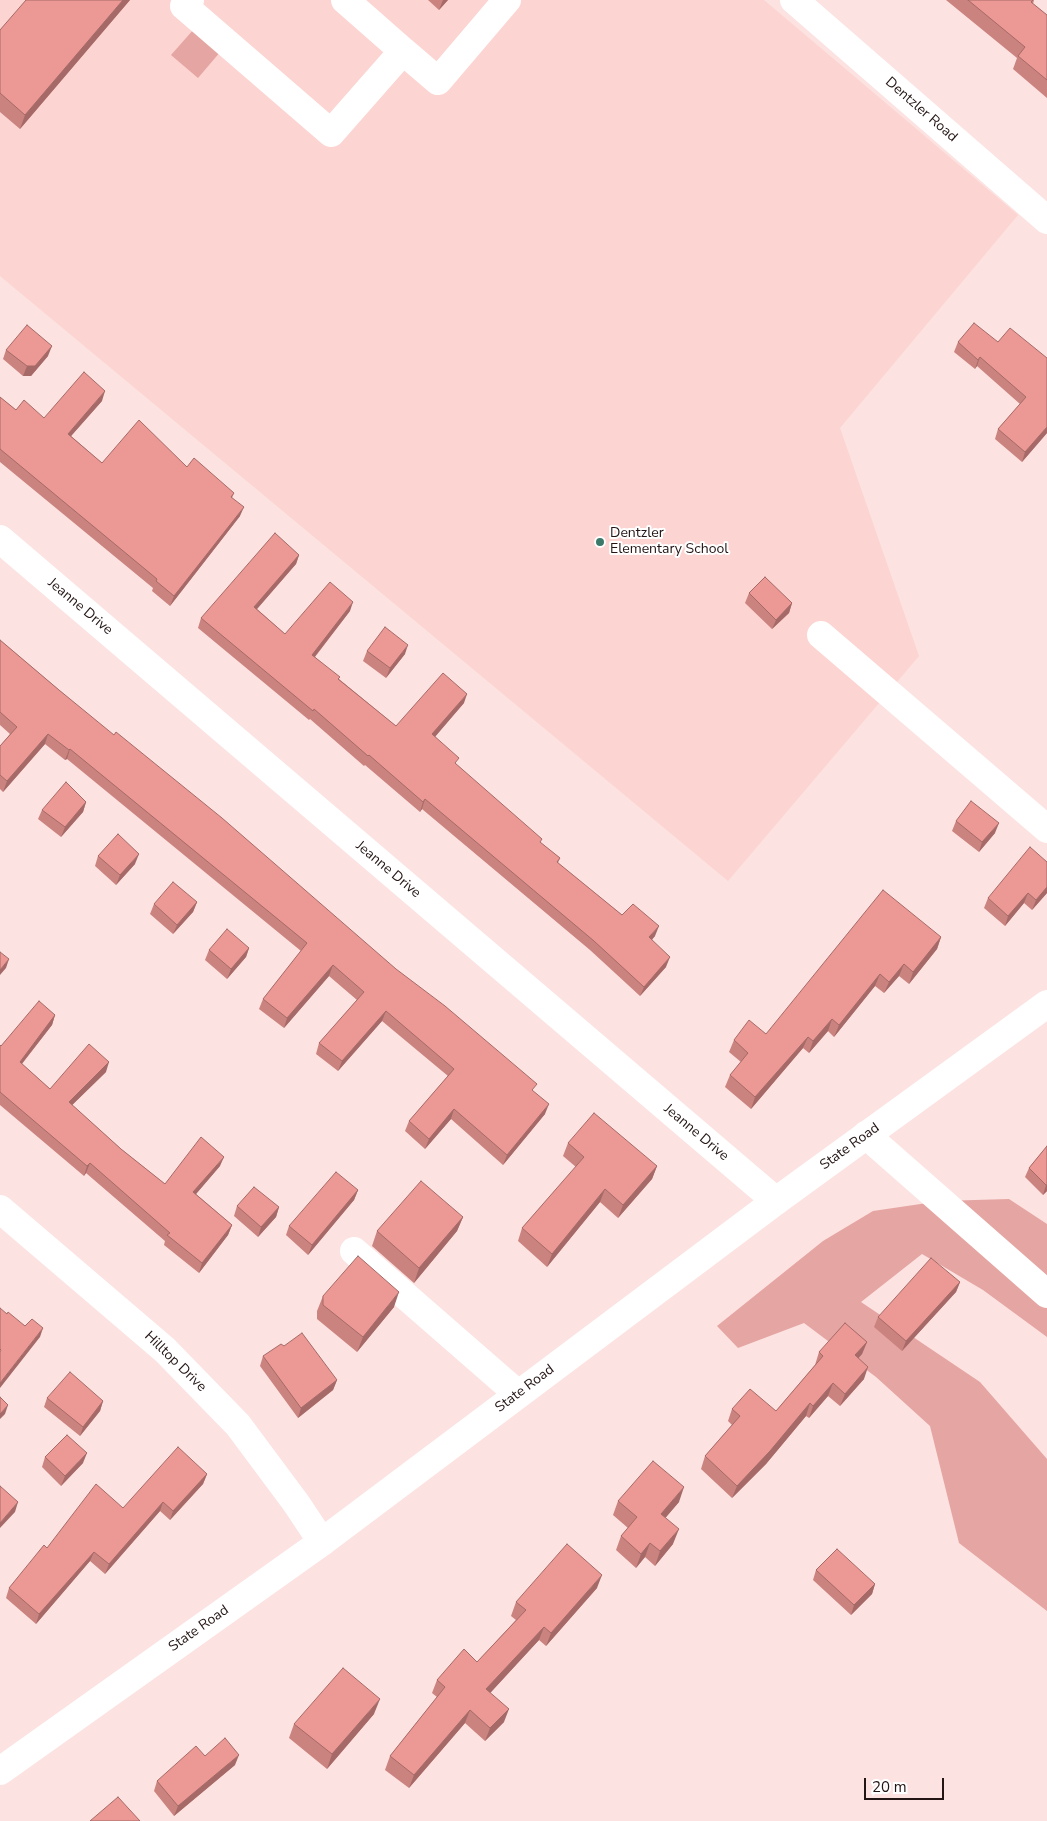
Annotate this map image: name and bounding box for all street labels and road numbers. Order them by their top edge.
street label: Dentzler Road [882,74,960,146]
street label: Jeanne Drive [44,575,116,639]
street label: Jeanne Drive [352,838,424,902]
street label: Jeanne Drive [660,1101,732,1165]
street label: State Road [817,1120,883,1174]
street label: Hilltop Drive [141,1328,209,1396]
street label: State Road [492,1361,558,1417]
street label: State Road [166,1602,232,1656]

